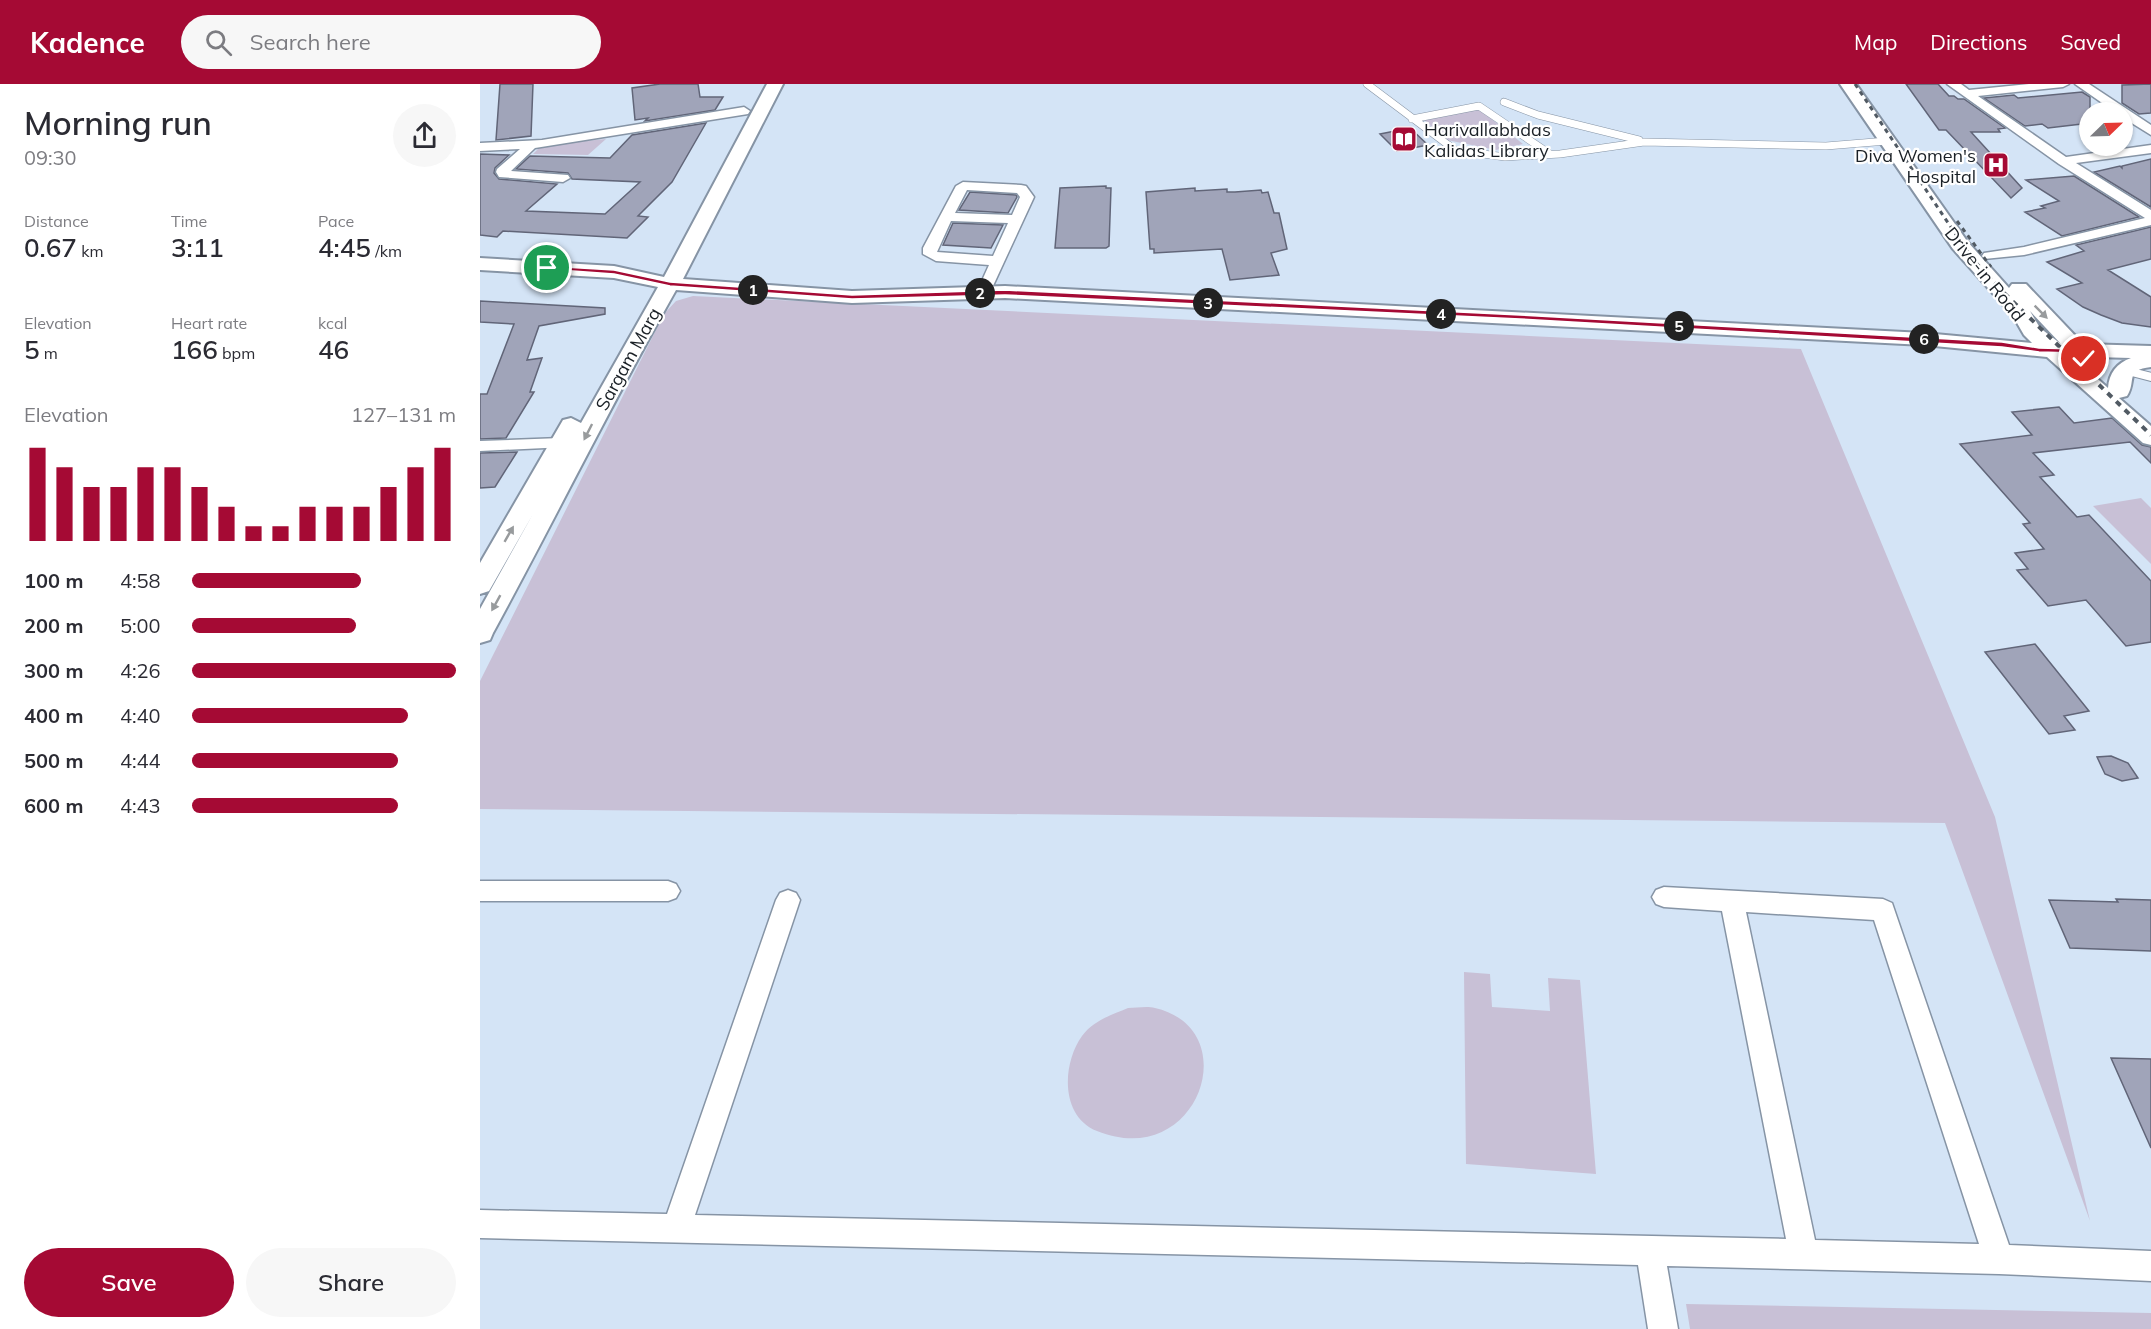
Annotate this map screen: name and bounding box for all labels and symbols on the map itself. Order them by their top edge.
north arrow [2079,102,2133,156]
place label: Harivallabhdas Kalidas Library [1424,118,1551,162]
library icon: Harivallabhdas Kalidas Library [1389,124,1419,154]
place label: Diva Women's Hospital [1855,144,1976,188]
hospital icon: Diva Women's Hospital [1981,150,2011,180]
street label: Drive-in Road [1940,222,2030,326]
pin [521,242,572,293]
pin: 1 [738,275,768,305]
pin: 2 [965,278,995,308]
pin: 3 [1193,288,1223,318]
pin: 4 [1426,299,1456,329]
street label: Sargam Marg [590,304,666,414]
one-way arrow [2034,305,2049,319]
pin: 5 [1664,311,1694,341]
pin: 6 [1909,324,1939,354]
pin [2058,333,2109,384]
one-way arrow [584,423,593,440]
one-way arrow [504,525,514,542]
one-way arrow [491,595,501,612]

